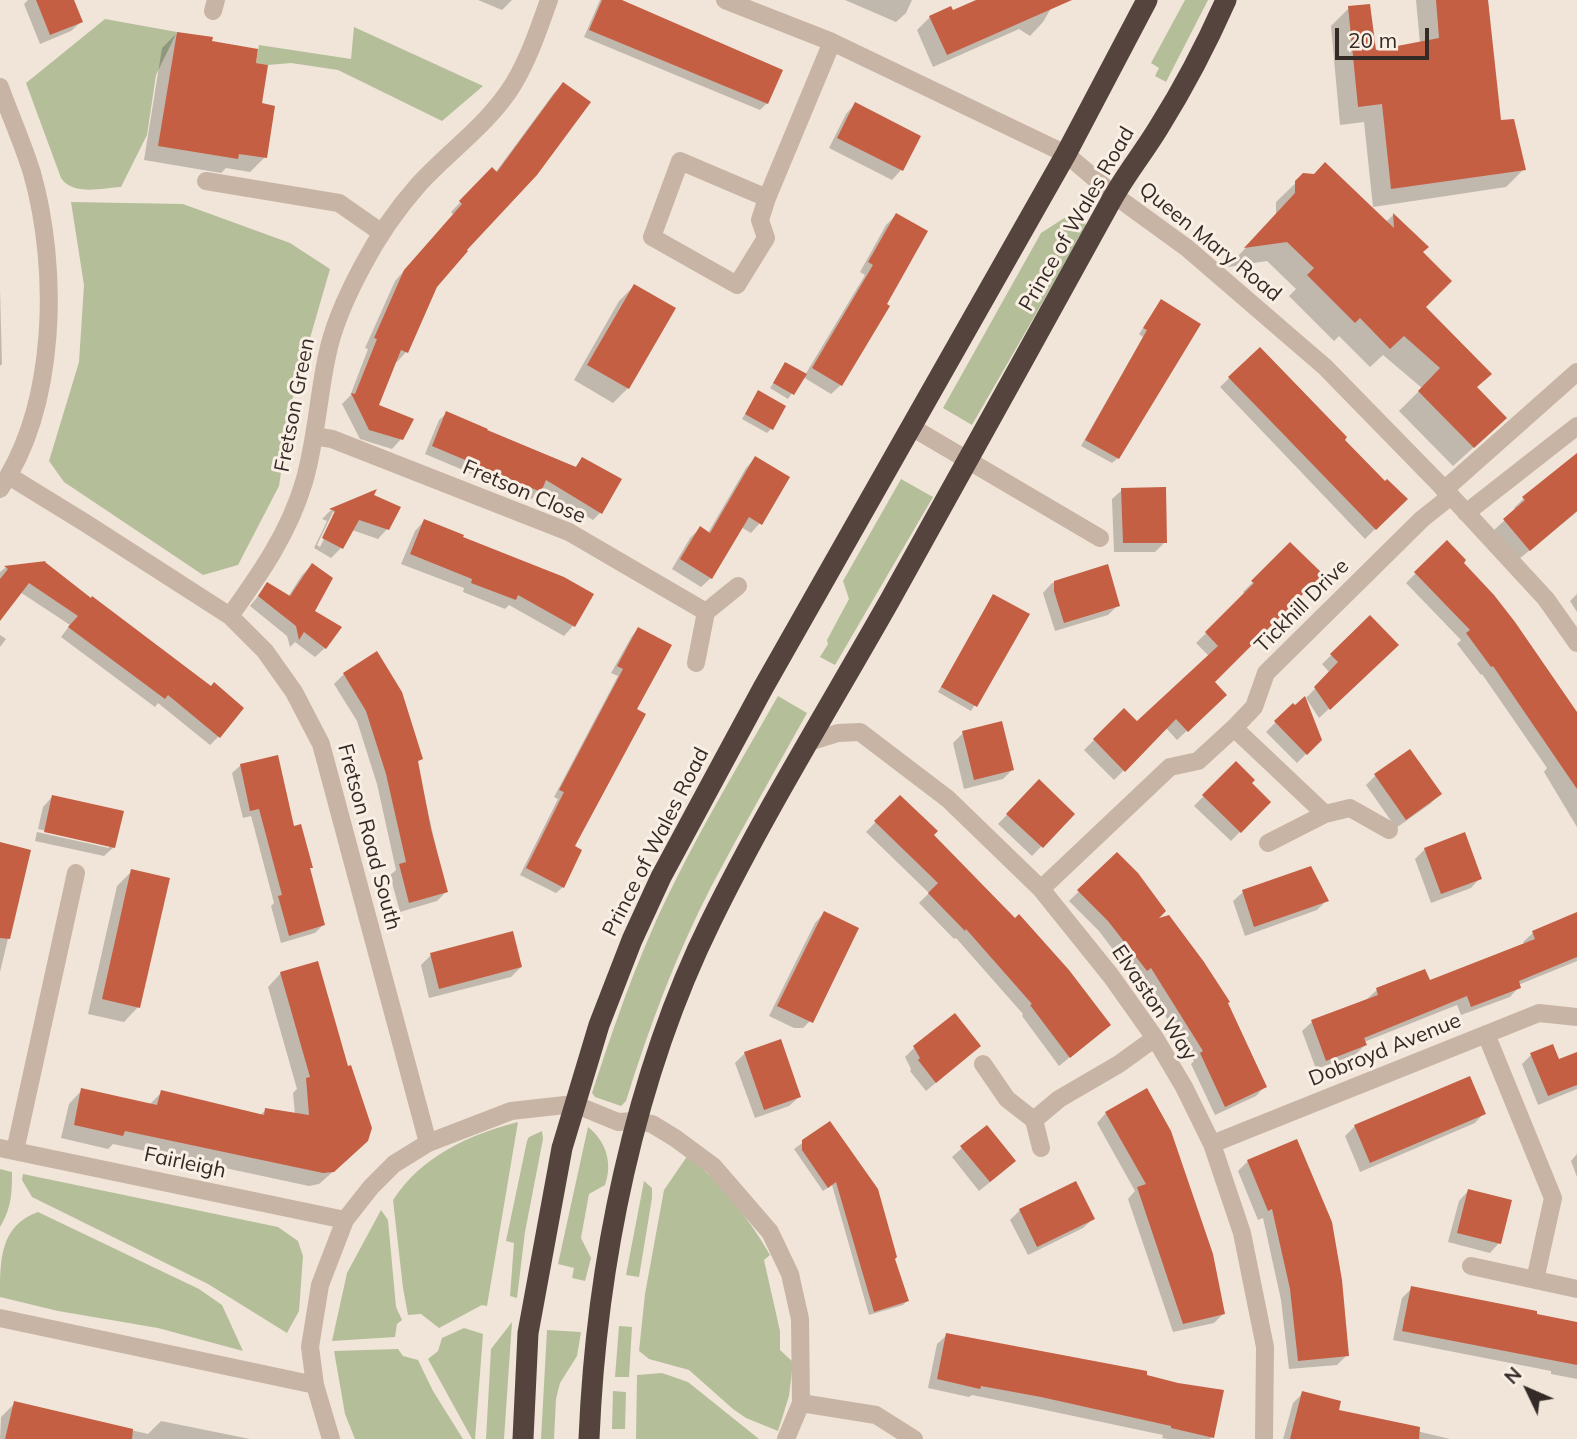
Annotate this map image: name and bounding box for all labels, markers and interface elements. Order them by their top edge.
scale bar [1339,14,1434,58]
text: 20 m [1348,27,1397,53]
street label: Prince of Wales Road [1014,122,1140,316]
street label: Queen Mary Road [1134,177,1286,307]
street label: Fretson Green [270,336,320,474]
street label: Fretson Close [459,455,589,529]
street label: Tickhill Drive [1250,554,1354,658]
street label: Fretson Road South [332,741,406,933]
street label: Prince of Wales Road [597,743,715,941]
street label: Elvaston Way [1106,940,1202,1066]
street label: Dobroyd Avenue [1305,1008,1465,1092]
street label: Fairleigh [142,1142,228,1184]
north arrow [1493,1355,1563,1425]
text: N [1499,1362,1527,1389]

